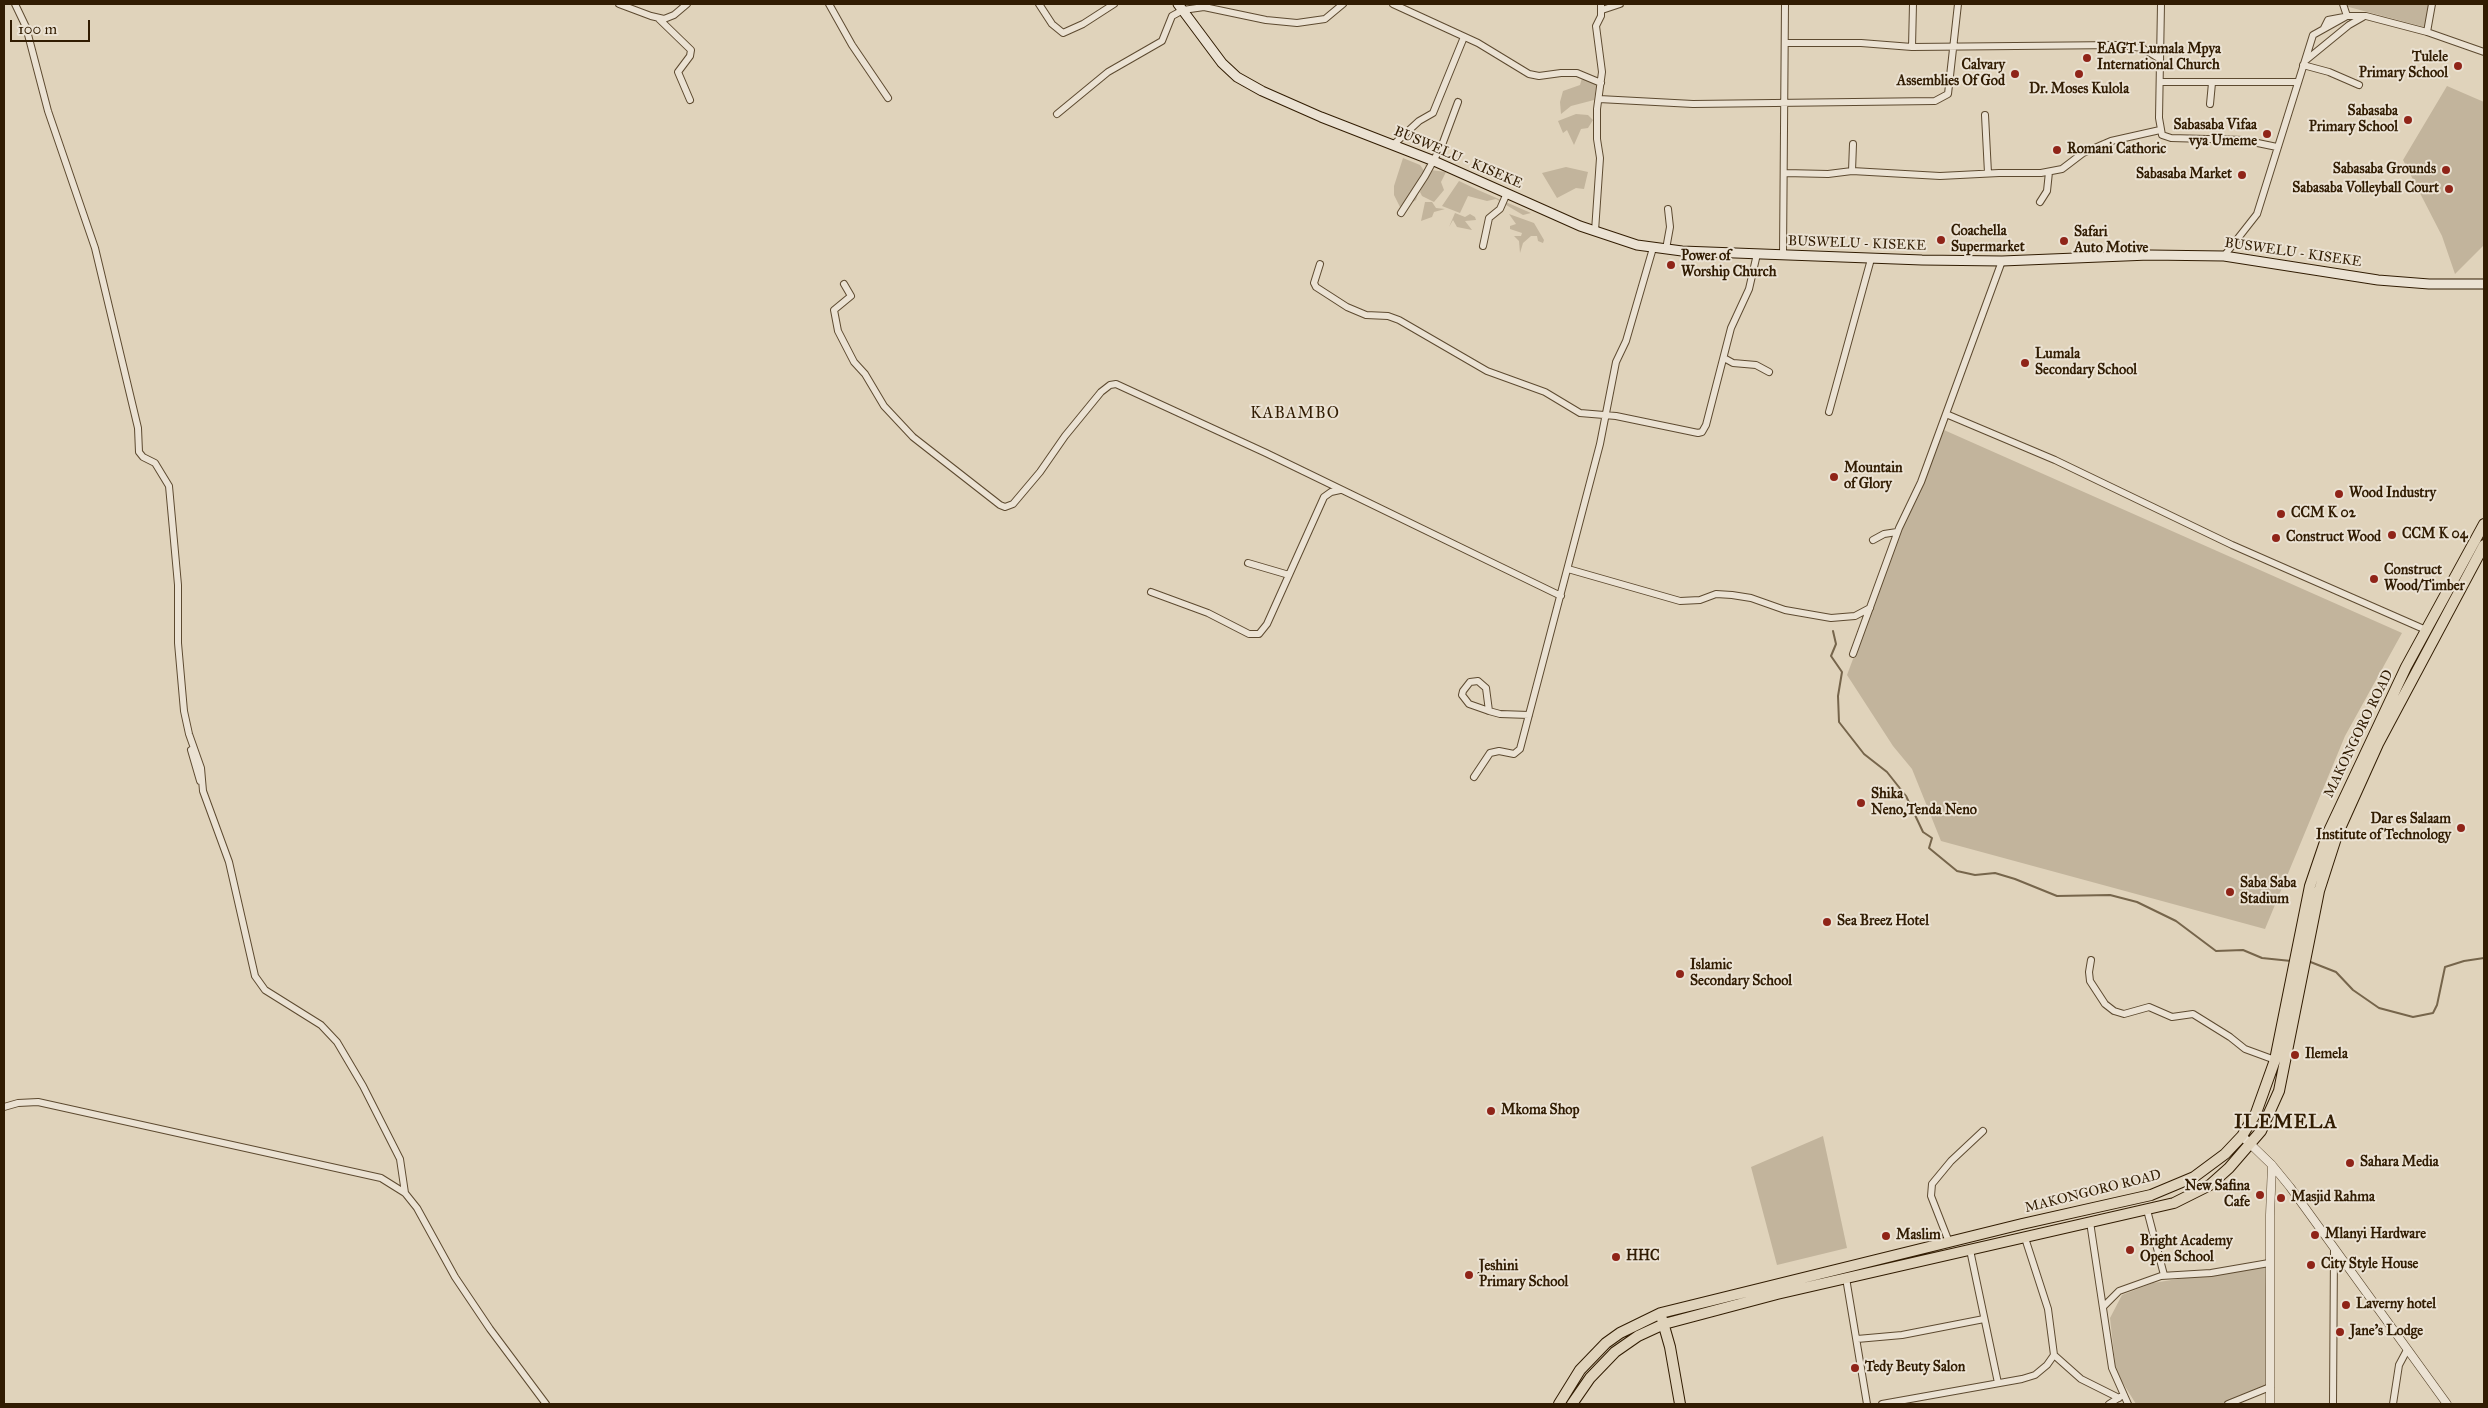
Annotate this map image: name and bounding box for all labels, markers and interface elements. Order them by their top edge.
scale bar [12,10,92,42]
text: 100 m [18,20,57,38]
place label: EAGT Lumala Mpya International Church [2097,42,2221,74]
place label: Tulele Primary School [2359,50,2448,82]
marker: EAGT Lumala Mpya International Church [2081,52,2093,64]
place label: Calvary Assemblies Of God [1897,58,2005,90]
marker: Tulele Primary School [2452,60,2464,72]
marker: Calvary Assemblies Of God [2009,68,2021,80]
marker: Dr. Moses Kulola [2073,68,2085,80]
place label: Dr. Moses Kulola [2029,82,2129,98]
place label: Sabasaba Primary School [2309,104,2398,136]
marker: Sabasaba Primary School [2402,114,2414,126]
place label: Sabasaba Vifaa vya Umeme [2173,118,2257,150]
street label: BUSWELU - KISEKE [1391,123,1525,193]
marker: Sabasaba Vifaa vya Umeme [2261,128,2273,140]
place label: Romani Cathoric [2067,142,2166,158]
marker: Romani Cathoric [2051,144,2063,156]
place label: Sabasaba Grounds [2333,162,2436,178]
marker: Sabasaba Grounds [2440,164,2452,176]
place label: Sabasaba Market [2136,167,2232,183]
marker: Sabasaba Market [2236,169,2248,181]
place label: Sabasaba Volleyball Court [2292,181,2439,197]
marker: Sabasaba Volleyball Court [2443,183,2455,195]
place label: Coachella Supermarket [1951,224,2025,256]
place label: Safari Auto Motive [2074,225,2148,258]
street label: BUSWELU - KISEKE [1788,233,1926,255]
marker: Coachella Supermarket [1935,234,1947,246]
marker: Safari Auto Motive [2058,235,2070,247]
street label: BUSWELU - KISEKE [2223,235,2363,271]
place label: Power of Worship Church [1681,249,1776,282]
marker: Power of Worship Church [1665,259,1677,271]
place label: Lumala Secondary School [2035,347,2137,380]
marker: Lumala Secondary School [2019,357,2031,369]
district label: KABAMBO [1249,404,1341,424]
place label: Mountain of Glory [1844,461,1903,494]
marker: Mountain of Glory [1828,471,1840,483]
place label: Wood Industry [2349,486,2436,502]
marker: Wood Industry [2333,488,2345,500]
place label: CCM K 02 [2291,506,2356,522]
marker: CCM K 02 [2275,508,2287,520]
place label: CCM K 04 [2402,527,2467,543]
marker: CCM K 04 [2386,529,2398,541]
place label: Construct Wood [2286,530,2381,546]
marker: Construct Wood [2270,532,2282,544]
place label: Construct Wood/Timber [2384,563,2465,596]
marker: Construct Wood/Timber [2368,573,2380,585]
street label: MAKONGORO ROAD [2321,667,2397,801]
place label: Shika Neno,Tenda Neno [1871,787,1977,820]
marker: Shika Neno,Tenda Neno [1855,797,1867,809]
place label: Dar es Salaam Institute of Technology [2316,812,2451,844]
marker: Dar es Salaam Institute of Technology [2455,822,2467,834]
place label: Saba Saba Stadium [2240,876,2296,909]
marker: Saba Saba Stadium [2224,886,2236,898]
place label: Sea Breez Hotel [1837,914,1929,930]
marker: Sea Breez Hotel [1821,916,1833,928]
place label: Islamic Secondary School [1690,958,1792,990]
marker: Islamic Secondary School [1674,968,1686,980]
place label: Ilemela [2305,1047,2348,1063]
marker: Ilemela [2289,1049,2301,1061]
place label: Mkoma Shop [1501,1103,1580,1119]
marker: Mkoma Shop [1485,1105,1497,1117]
district label: ILEMELA [2233,1112,2339,1134]
place label: Sahara Media [2360,1155,2439,1171]
marker: Sahara Media [2344,1157,2356,1169]
street label: MAKONGORO ROAD [2023,1167,2163,1217]
place label: New Safina Cafe [2185,1179,2250,1212]
marker: New Safina Cafe [2254,1189,2266,1201]
place label: Masjid Rahma [2291,1190,2375,1206]
marker: Masjid Rahma [2275,1192,2287,1204]
place label: Mlanyi Hardware [2325,1227,2426,1243]
place label: Maslim [1896,1228,1941,1244]
marker: Mlanyi Hardware [2309,1229,2321,1241]
marker: Maslim [1880,1230,1892,1242]
place label: Bright Academy Open School [2140,1234,2233,1266]
marker: Bright Academy Open School [2124,1244,2136,1256]
place label: HHC [1626,1249,1660,1265]
marker: HHC [1610,1251,1622,1263]
place label: City Style House [2321,1257,2418,1273]
place label: Jeshini Primary School [1479,1259,1568,1292]
marker: City Style House [2305,1259,2317,1271]
marker: Jeshini Primary School [1463,1269,1475,1281]
place label: Laverny hotel [2356,1297,2436,1313]
marker: Laverny hotel [2340,1299,2352,1311]
place label: Jane's Lodge [2350,1324,2423,1340]
marker: Jane's Lodge [2334,1326,2346,1338]
place label: Tedy Beuty Salon [1865,1360,1965,1376]
marker: Tedy Beuty Salon [1849,1362,1861,1374]

